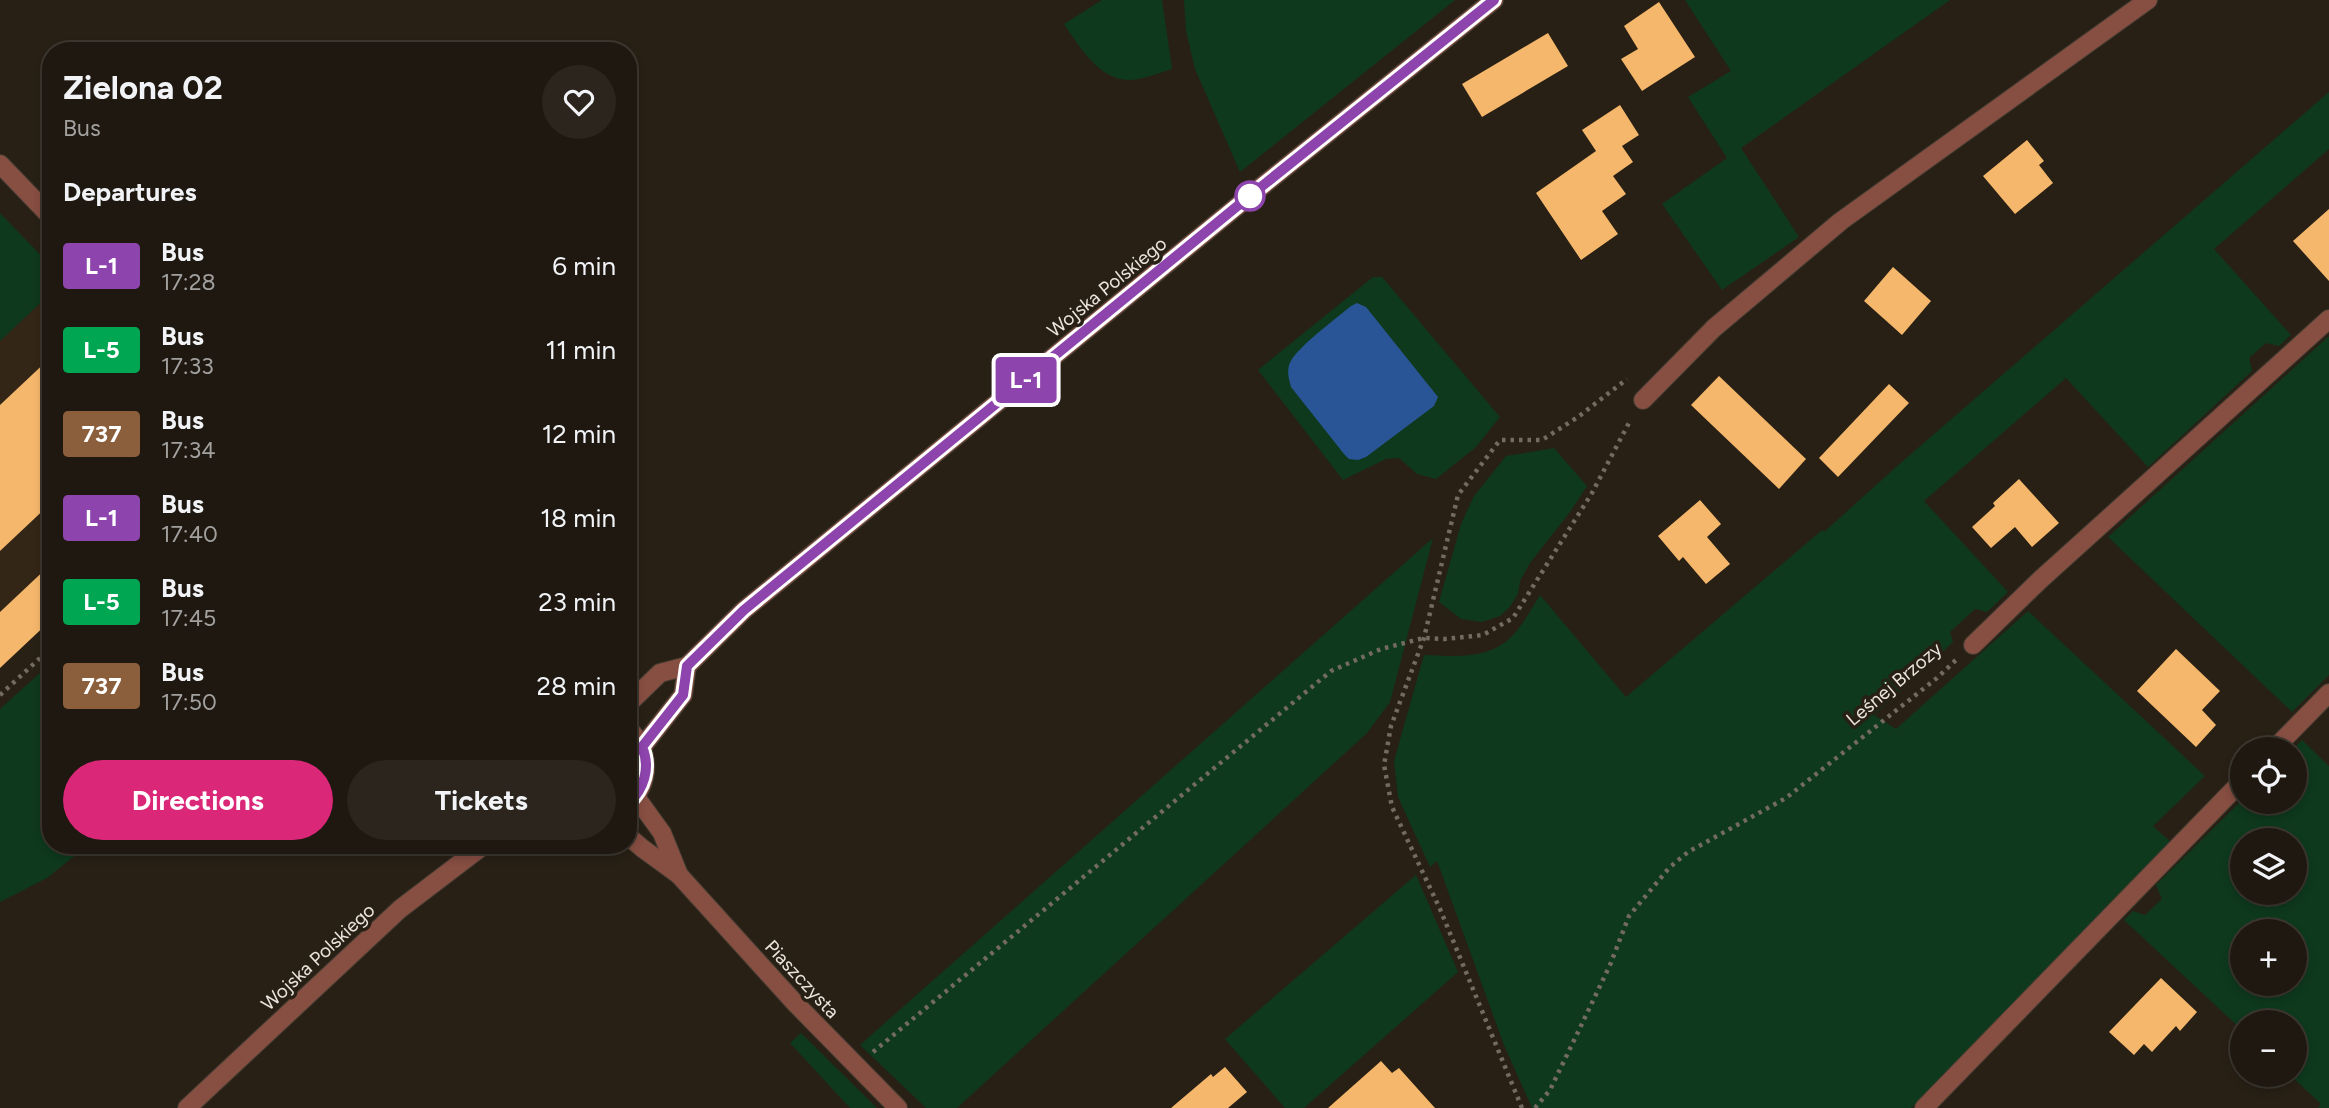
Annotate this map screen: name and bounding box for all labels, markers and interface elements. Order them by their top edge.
button: heart [542,65,616,139]
text: Zielona 02 [63,68,223,107]
text: Bus [63,114,101,142]
text: Departures [63,176,197,208]
unlabelled marker [1235,181,1265,211]
street label: Wojska Polskiego [1043,232,1171,342]
text: Bus [161,236,204,268]
text: 6 min [552,250,616,282]
text: L-1 [85,251,118,280]
text: 17:28 [161,268,216,296]
text: Bus [161,320,204,352]
text: 11 min [545,334,616,366]
text: L-5 [83,335,120,364]
text: 17:33 [161,352,214,380]
line badge: L-1 [986,357,1066,403]
text: L-1 [1010,365,1042,394]
text: Bus [161,404,204,436]
text: 12 min [542,418,616,450]
text: 737 [81,419,122,448]
text: 17:34 [161,436,215,464]
text: Bus [161,488,204,520]
text: 18 min [540,502,616,534]
text: L-1 [85,503,118,532]
text: 17:40 [161,520,218,548]
text: Bus [161,572,204,604]
text: 23 min [538,586,616,618]
text: L-5 [83,587,120,616]
text: 17:45 [161,604,216,632]
street label: Leśnej Brzozy [1842,637,1946,731]
text: Bus [161,656,204,688]
text: 28 min [536,670,616,702]
text: 737 [81,671,122,700]
text: 17:50 [161,688,217,716]
map controls [2230,737,2307,1087]
button: locate [2230,737,2307,814]
button: Directions [63,760,333,840]
button: Tickets [347,760,616,840]
button: layers [2230,828,2307,905]
street label: Wojska Polskiego [256,898,380,1016]
button: + [2230,919,2307,996]
street label: Piaszczysta [760,935,844,1023]
button: − [2230,1010,2307,1087]

